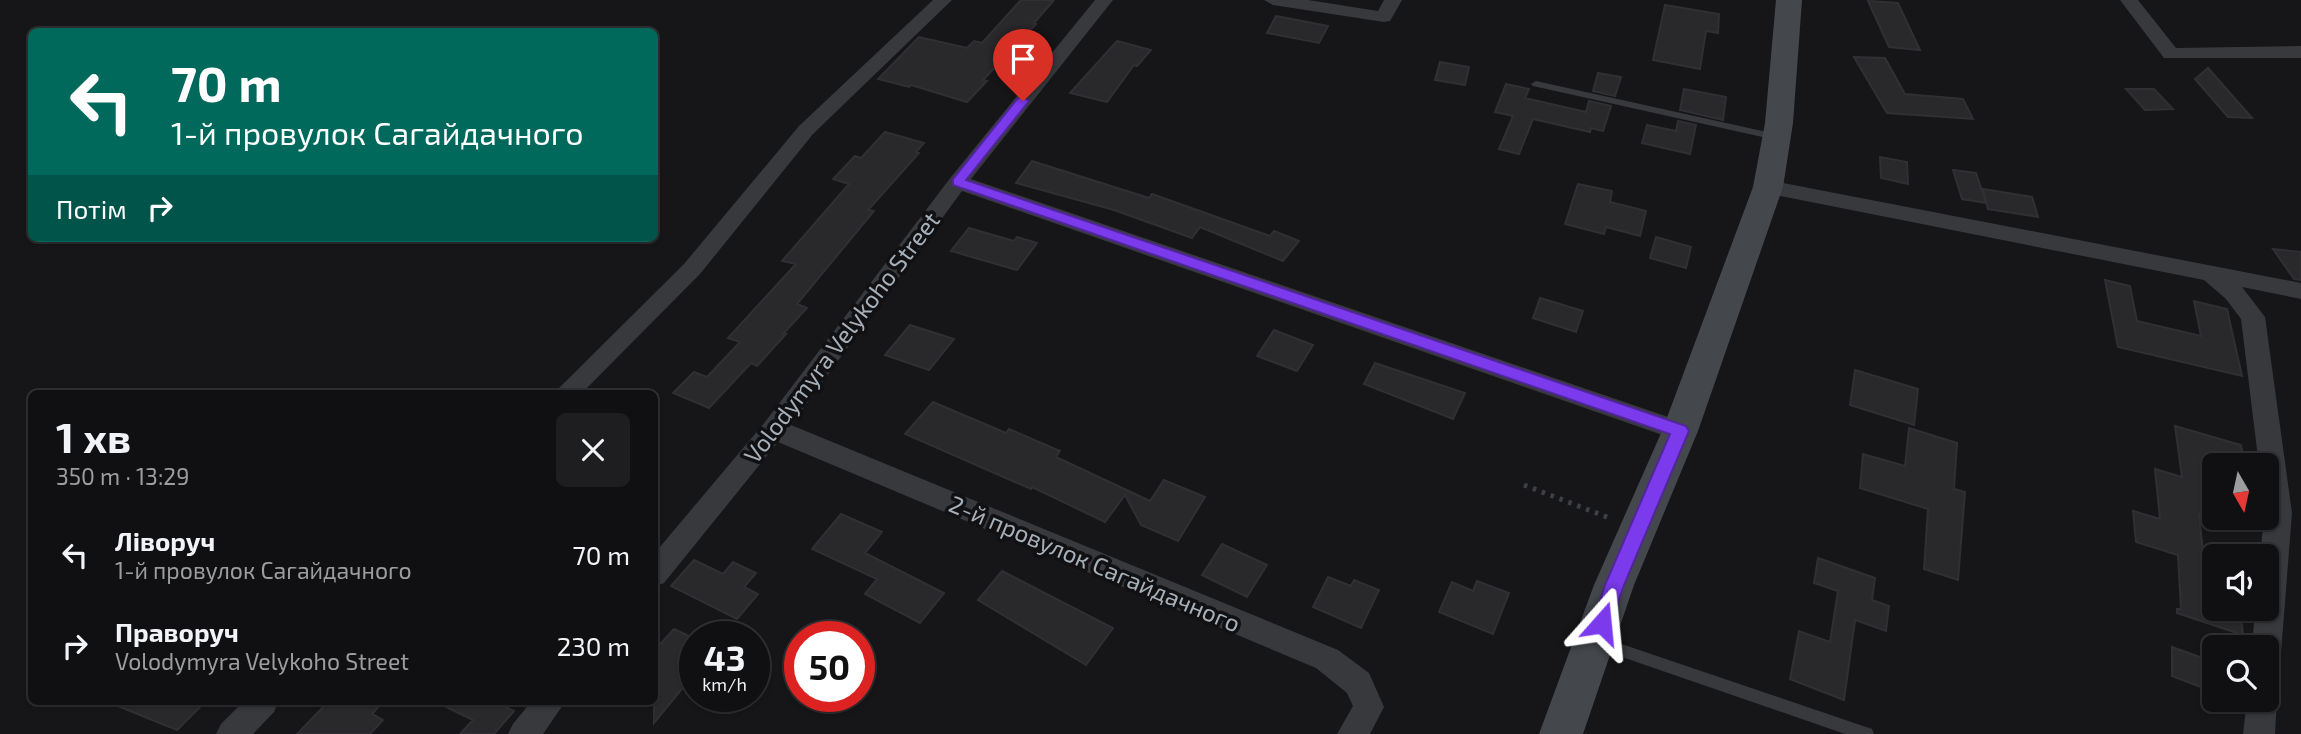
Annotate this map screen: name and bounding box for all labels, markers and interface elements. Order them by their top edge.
pin [993,29,1053,101]
icon: arrive [1004,40,1042,78]
text: 70 m [171,53,282,112]
icon: left [56,56,147,147]
text: 1-й провулок Сагайдачного [171,113,584,151]
icon: right [141,189,179,227]
text: Потім [56,193,127,224]
street label: Volodymyra Velykoho Street [737,206,945,468]
text: 1 хв [56,411,131,461]
button: close [556,413,630,487]
north arrow [2202,453,2278,530]
map controls [2202,453,2279,712]
text: 350 m · 13:29 [56,462,189,490]
street label: 2-й провулок Сагайдачного [945,488,1245,638]
text: Ліворуч [115,525,215,556]
icon: left [56,536,94,574]
text: 70 m [572,539,630,570]
button: sound [2202,544,2279,621]
text: 1-й провулок Сагайдачного [115,556,412,584]
position arrow [1565,586,1639,660]
text: Праворуч [115,616,239,647]
speed limit sign: 50 [784,621,875,712]
icon: right [56,627,94,665]
text: 230 m [557,630,630,661]
button: search [2202,635,2279,712]
text: 43 [703,636,746,678]
text: Volodymyra Velykoho Street [115,647,409,675]
text: km/h [702,673,747,695]

